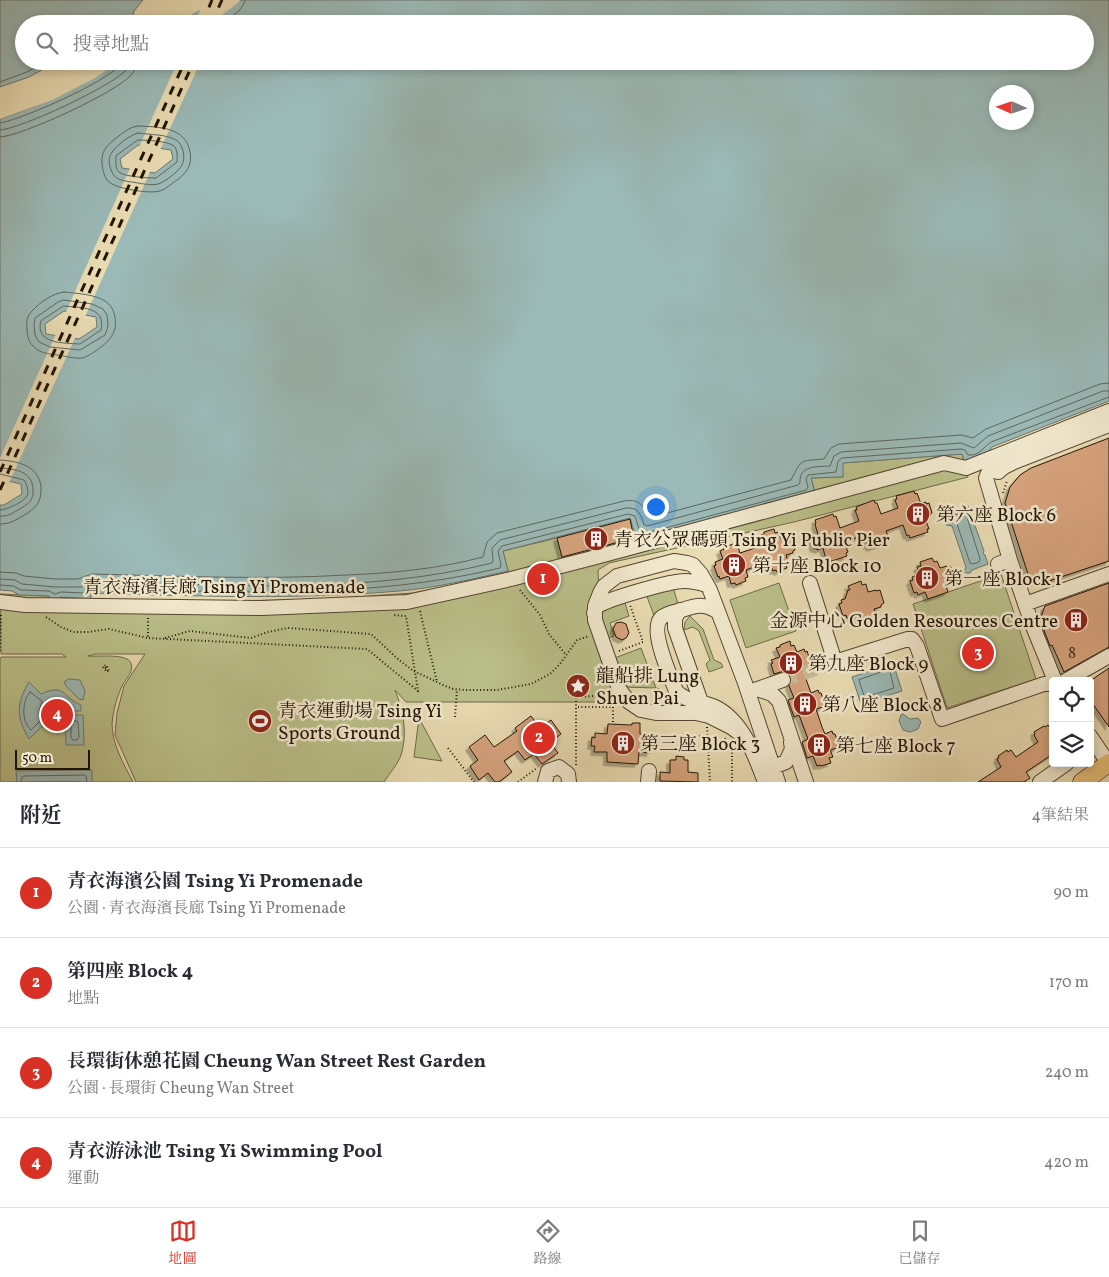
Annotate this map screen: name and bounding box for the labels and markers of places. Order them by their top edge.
building icon: 第六座 Block 6 [905,501,931,527]
place label: 第六座 Block 6 [936,503,1056,529]
building icon: 青衣公眾碼頭 Tsing Yi Public Pier [583,526,609,552]
place label: 青衣公眾碼頭 Tsing Yi Public Pier [614,528,890,554]
building icon: 第十座 Block 10 [721,552,747,578]
place label: 第十座 Block 10 [752,554,881,580]
pin: 1 [527,560,559,598]
building icon: 第一座 Block 1 [914,565,940,591]
place label: 第一座 Block 1 [944,567,1062,593]
building icon: 金源中心 Golden Resources Centre [1063,607,1089,633]
place label: 金源中心 Golden Resources Centre [769,609,1058,635]
pin: 3 [962,634,994,672]
building icon: 第九座 Block 9 [778,650,804,676]
place label: 第九座 Block 9 [808,652,929,678]
place label: 龍船排 Lung Shuen Pai [596,664,699,712]
place icon: 龍船排 Lung Shuen Pai [565,673,591,699]
building icon: 第八座 Block 8 [792,691,818,717]
place label: 第八座 Block 8 [822,693,942,719]
pin: 4 [41,696,73,734]
place label: 青衣運動場 Tsing Yi Sports Ground [278,699,442,747]
sports icon: 青衣運動場 Tsing Yi Sports Ground [247,708,273,734]
pin: 2 [523,719,555,757]
building icon: 第三座 Block 3 [610,730,636,756]
place label: 第三座 Block 3 [640,732,760,758]
building icon: 第七座 Block 7 [806,732,832,758]
place label: 第七座 Block 7 [836,734,956,760]

